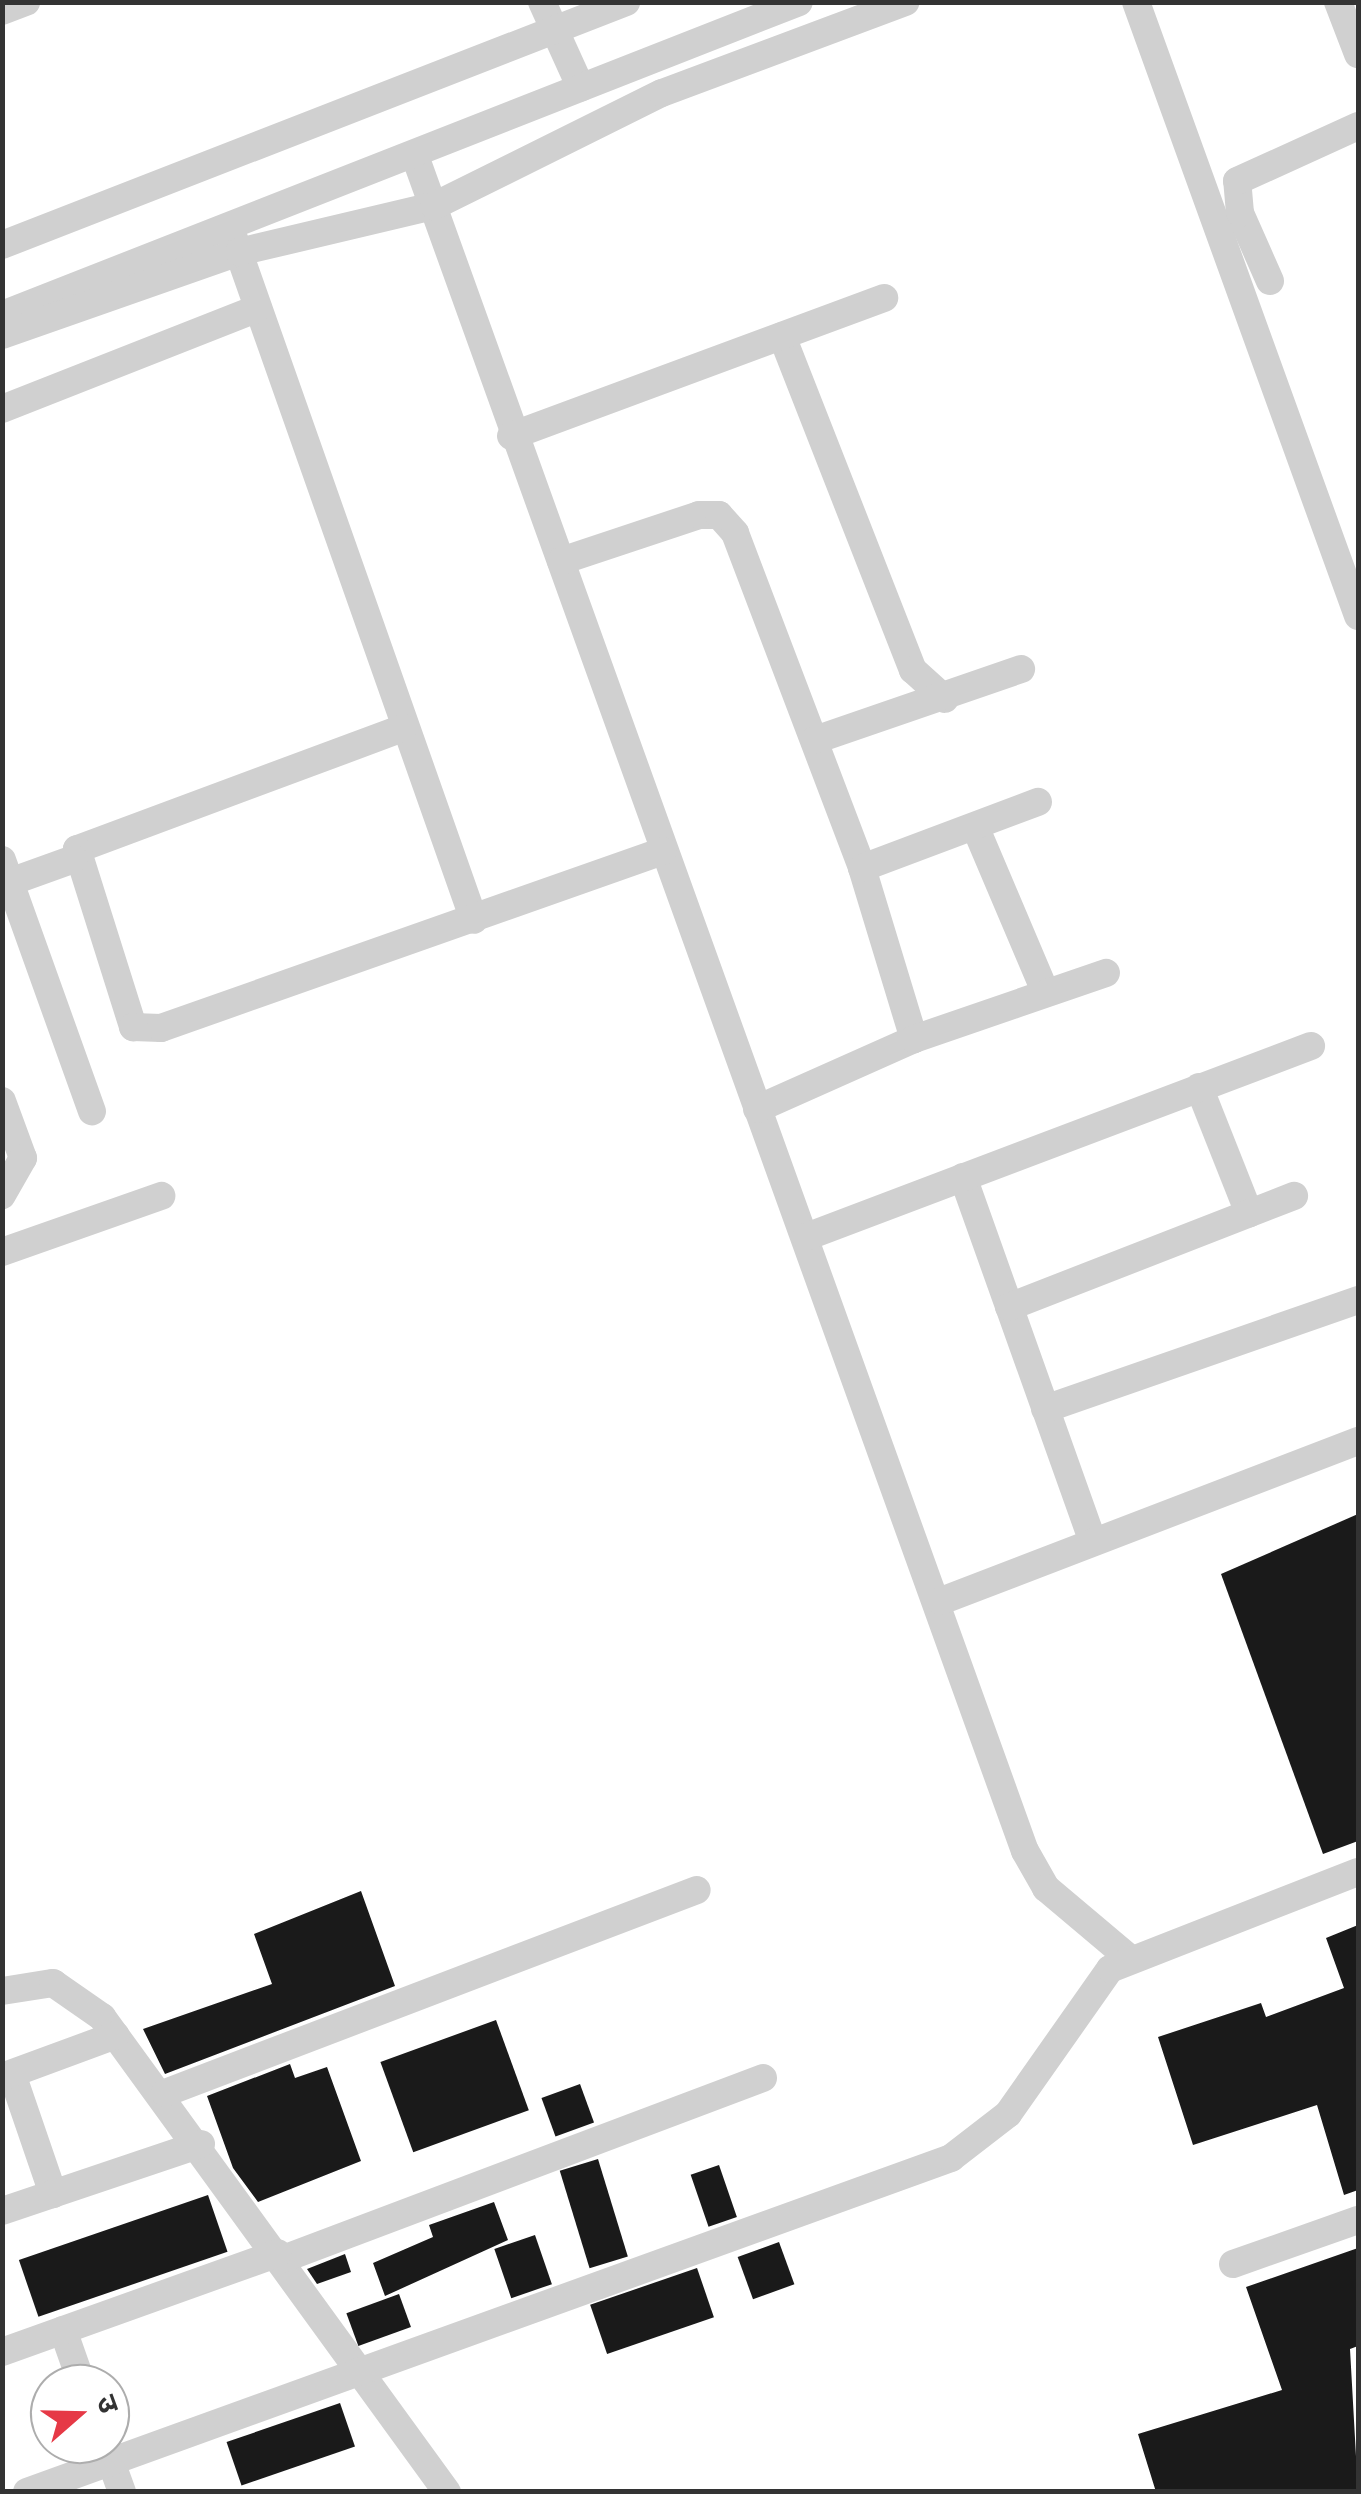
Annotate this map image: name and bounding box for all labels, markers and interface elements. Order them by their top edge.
north arrow [30,2364,130,2464]
text: उ [88,2391,125,2418]

